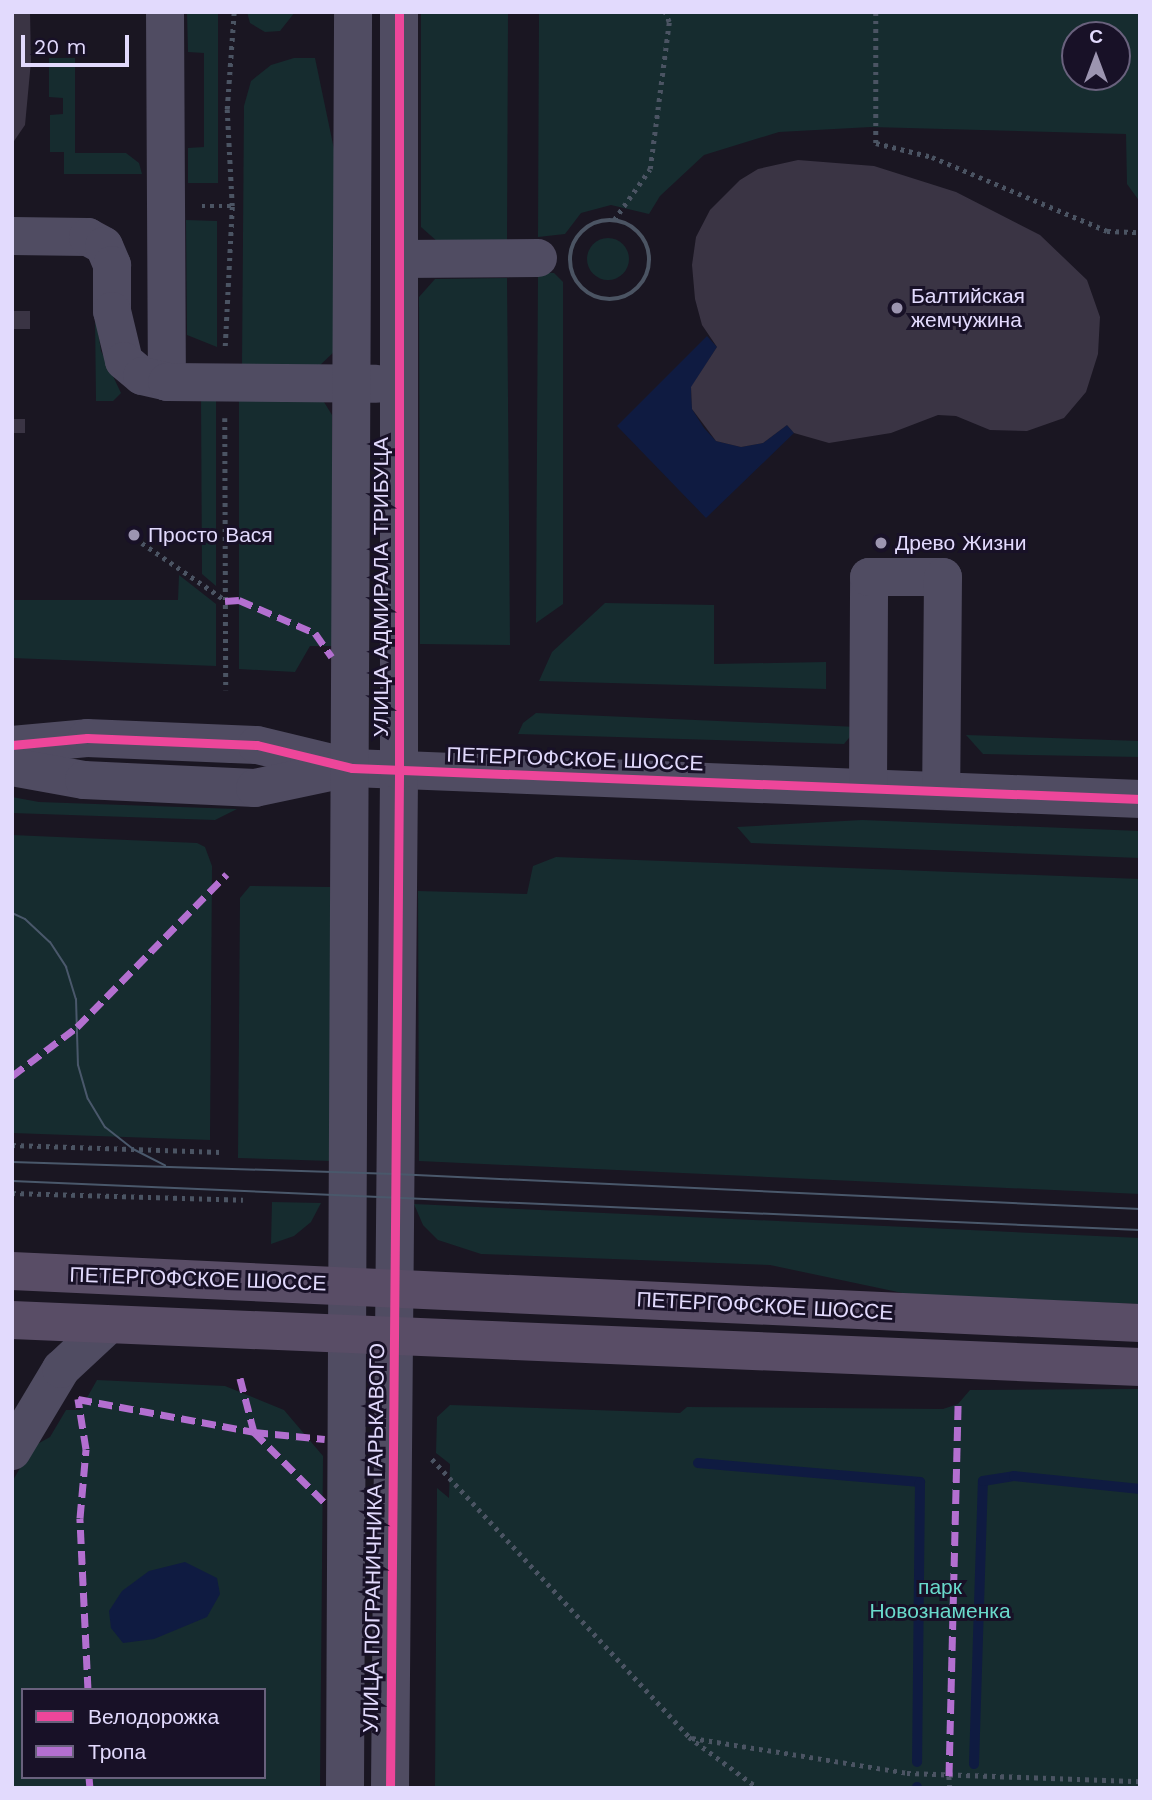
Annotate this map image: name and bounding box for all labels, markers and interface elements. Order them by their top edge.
scale bar [24,21,133,65]
north arrow [1061,21,1131,91]
text: С [1089,25,1103,48]
text: 20 m [34,34,86,59]
place label: Балтийская жемчужина [911,283,1025,333]
marker: Балтийская жемчужина [889,300,905,316]
street label: УЛИЦА АДМИРАЛА ТРИБУЦА [368,437,394,737]
place label: Просто Вася [148,522,273,548]
marker: Просто Вася [126,527,142,543]
place label: Древо Жизни [895,530,1026,556]
marker: Древо Жизни [873,535,889,551]
street label: ПЕТЕРГОФСКОЕ ШОССЕ [446,742,704,776]
street label: ПЕТЕРГОФСКОЕ ШОССЕ [69,1262,327,1296]
street label: ПЕТЕРГОФСКОЕ ШОССЕ [636,1287,894,1325]
street label: УЛИЦА ПОГРАНИЧНИКА ГАРЬКАВОГО [358,1343,390,1733]
park label: парк Новознаменка [869,1574,1011,1624]
legend [21,1688,266,1779]
text: Велодорожка [88,1704,219,1729]
text: Тропа [88,1739,146,1764]

